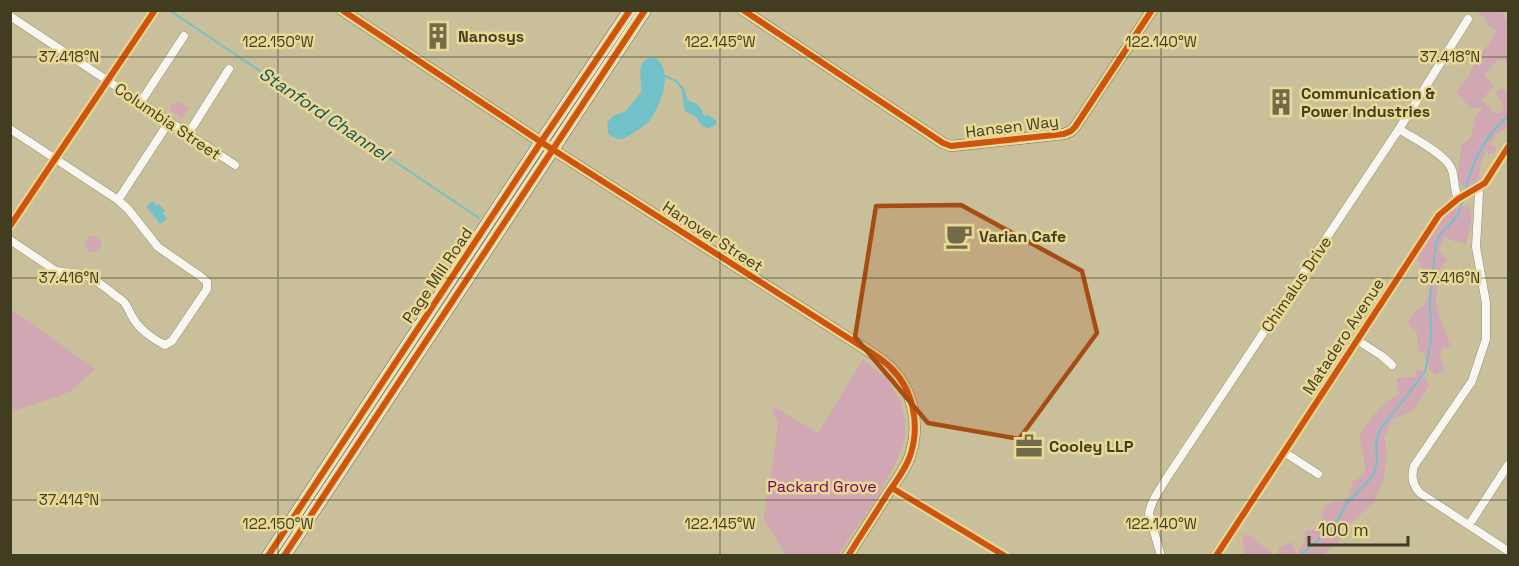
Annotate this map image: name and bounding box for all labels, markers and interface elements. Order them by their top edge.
building icon: Nanosys [423,21,453,51]
place label: Nanosys [458,26,524,47]
text: 122.150°W [242,32,314,51]
text: 122.145°W [684,32,756,51]
text: 122.140°W [1125,32,1197,51]
text: 37.418°N [39,47,99,66]
text: 37.418°N [1420,47,1480,66]
water label: Stanford Channel [255,62,396,167]
street label: Columbia Street [110,78,225,165]
place label: Communication & Power Industries [1301,83,1436,122]
building icon: Communication & Power Industries [1266,87,1296,117]
street label: Hansen Way [964,110,1060,143]
street label: Hanover Street [658,196,767,277]
cafe icon: Varian Cafe [944,221,974,251]
street label: Page Mill Road [398,223,477,327]
place label: Varian Cafe [979,226,1066,247]
street label: Chimalus Drive [1257,232,1336,336]
text: 37.416°N [39,268,99,287]
text: 37.416°N [1420,268,1480,287]
street label: Matadero Avenue [1298,274,1389,398]
office icon: Cooley LLP [1014,431,1044,461]
place label: Cooley LLP [1049,436,1134,457]
park label: Packard Grove [767,476,877,497]
text: 37.414°N [39,490,99,509]
scale bar [1309,509,1408,547]
text: 122.150°W [242,514,314,533]
text: 122.145°W [684,514,756,533]
text: 122.140°W [1125,514,1197,533]
text: 100 m [1318,518,1369,541]

